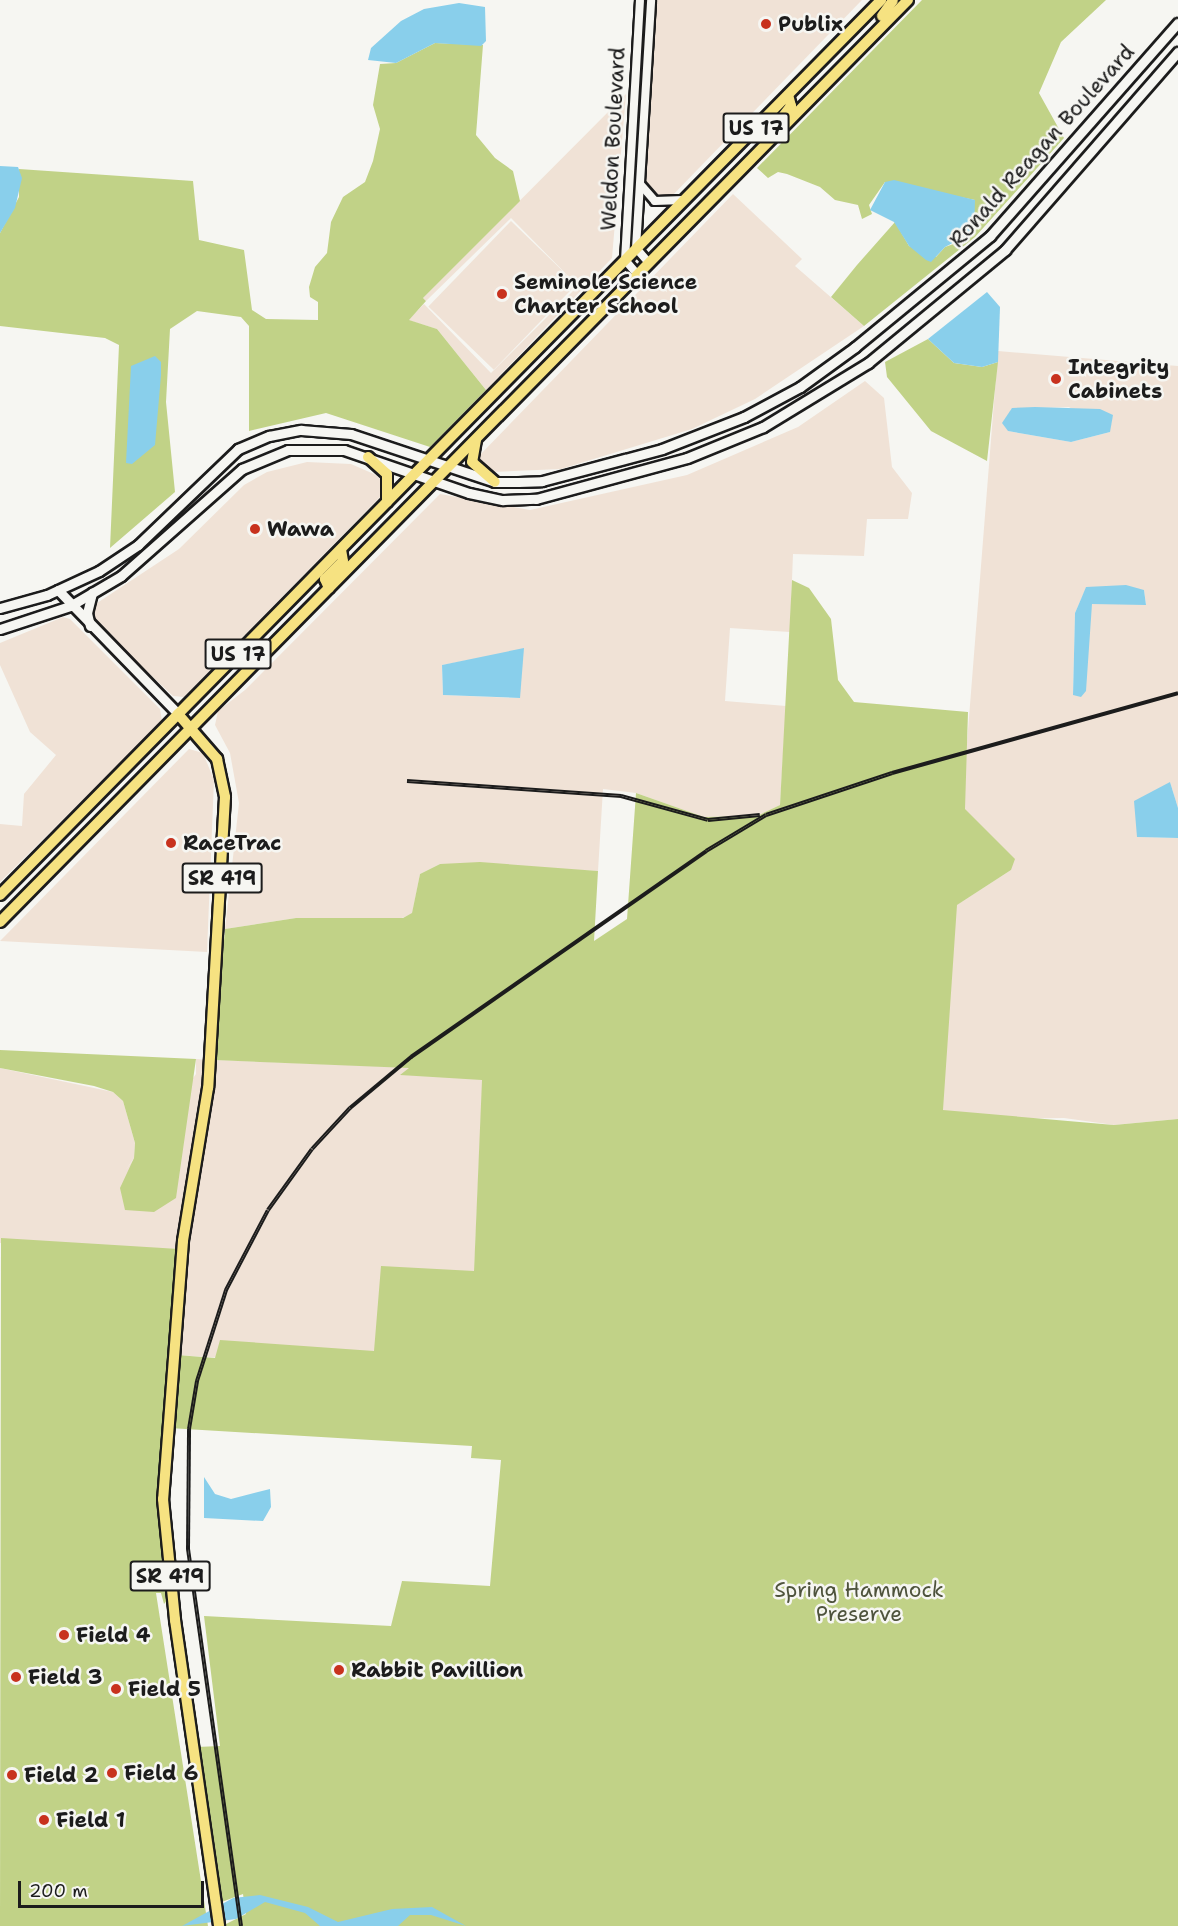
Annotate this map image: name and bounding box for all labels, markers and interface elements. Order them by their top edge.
place label: Publix [778,11,843,37]
marker: Publix [759,17,773,31]
street label: Ronald Reagan Boulevard [944,39,1140,253]
street label: Weldon Boulevard [596,47,630,231]
road number: US 17 [722,111,790,145]
place label: Seminole Science Charter School [514,269,697,319]
marker: Seminole Science Charter School [495,287,509,301]
place label: Integrity Cabinets [1068,354,1169,404]
marker: Integrity Cabinets [1049,372,1063,386]
place label: Wawa [267,516,334,542]
marker: Wawa [248,522,262,536]
road number: US 17 [204,637,272,671]
place label: RaceTrac [183,830,281,856]
marker: RaceTrac [164,836,178,850]
road number: SR 419 [182,861,262,895]
road number: SR 419 [130,1559,210,1593]
park label: Spring Hammock Preserve [774,1577,944,1627]
place label: Field 4 [76,1622,150,1648]
marker: Field 4 [57,1628,71,1642]
place label: Rabbit Pavillion [351,1657,523,1683]
marker: Rabbit Pavillion [332,1663,346,1677]
place label: Field 3 [28,1664,102,1690]
marker: Field 3 [9,1670,23,1684]
place label: Field 5 [128,1676,201,1702]
marker: Field 5 [109,1682,123,1696]
place label: Field 6 [124,1760,198,1786]
place label: Field 2 [24,1762,98,1788]
marker: Field 6 [105,1766,119,1780]
marker: Field 2 [5,1768,19,1782]
place label: Field 1 [56,1807,125,1833]
marker: Field 1 [37,1813,51,1827]
scale bar [21,1869,207,1907]
text: 200 m [29,1879,88,1903]

